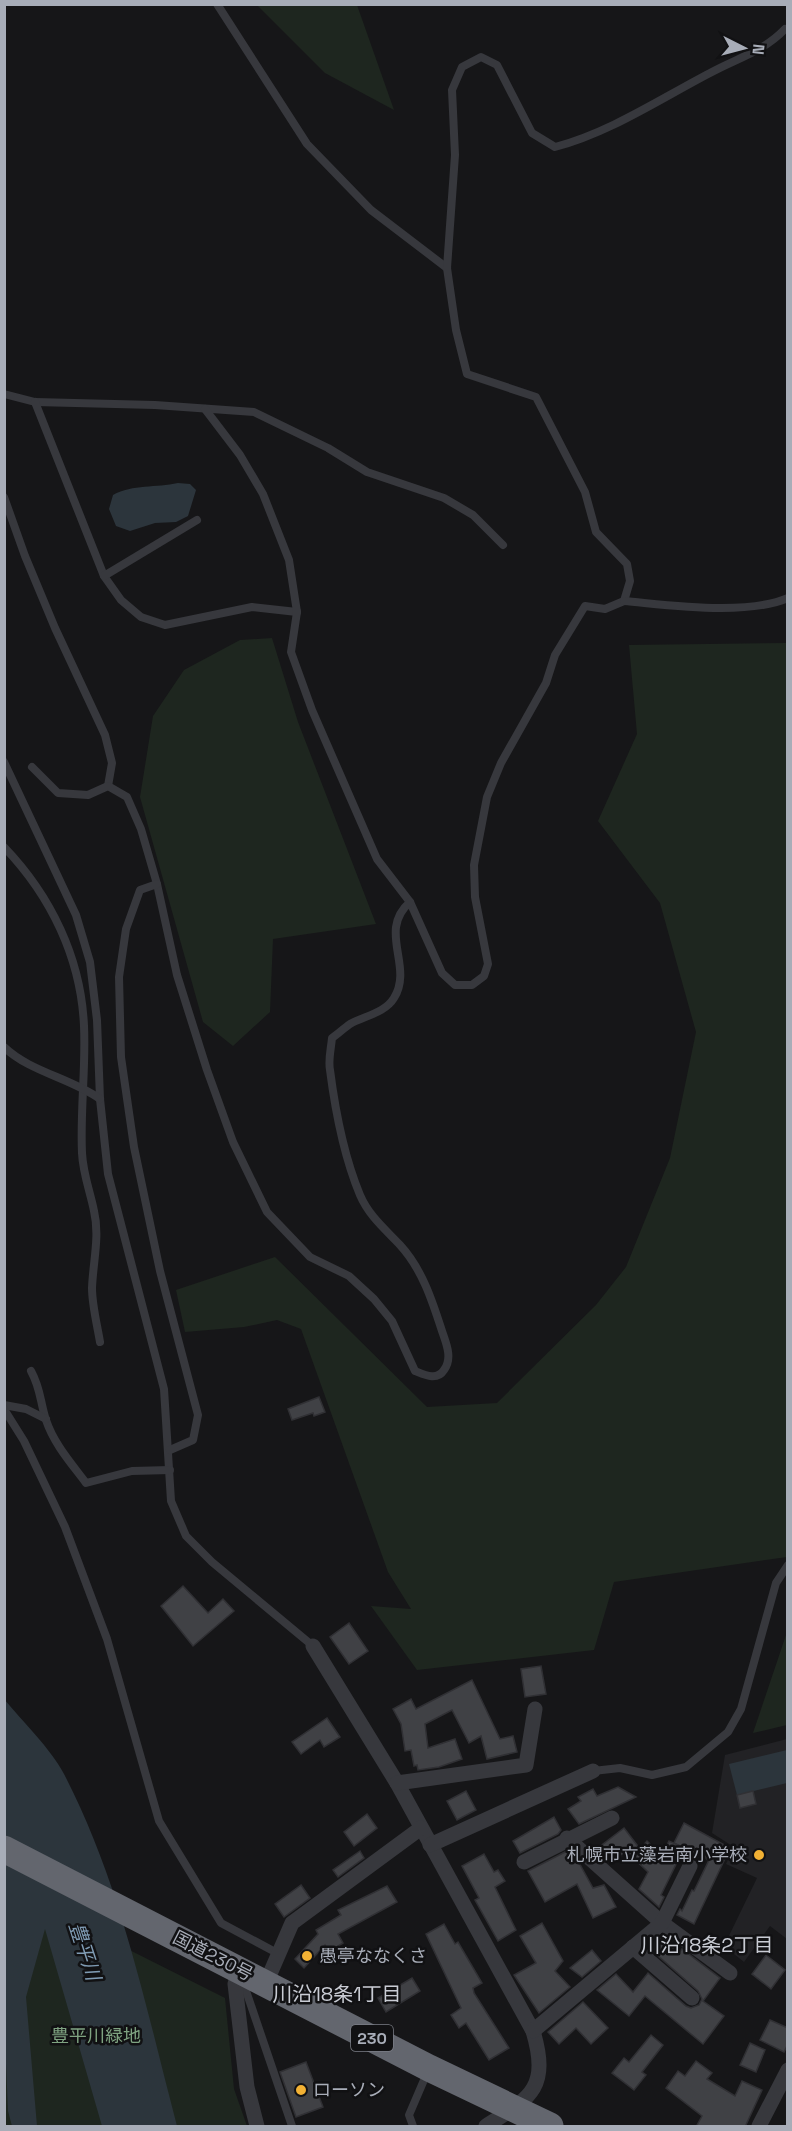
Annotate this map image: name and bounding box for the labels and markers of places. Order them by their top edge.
place label: 札幌市立藻岩南小学校 [567,1843,747,1866]
marker: 札幌市立藻岩南小学校 [752,1848,766,1862]
place label: 愚亭ななくさ [319,1944,427,1967]
marker: 愚亭ななくさ [300,1949,314,1963]
place label: ローソン [313,2078,385,2101]
marker: ローソン [294,2083,308,2097]

